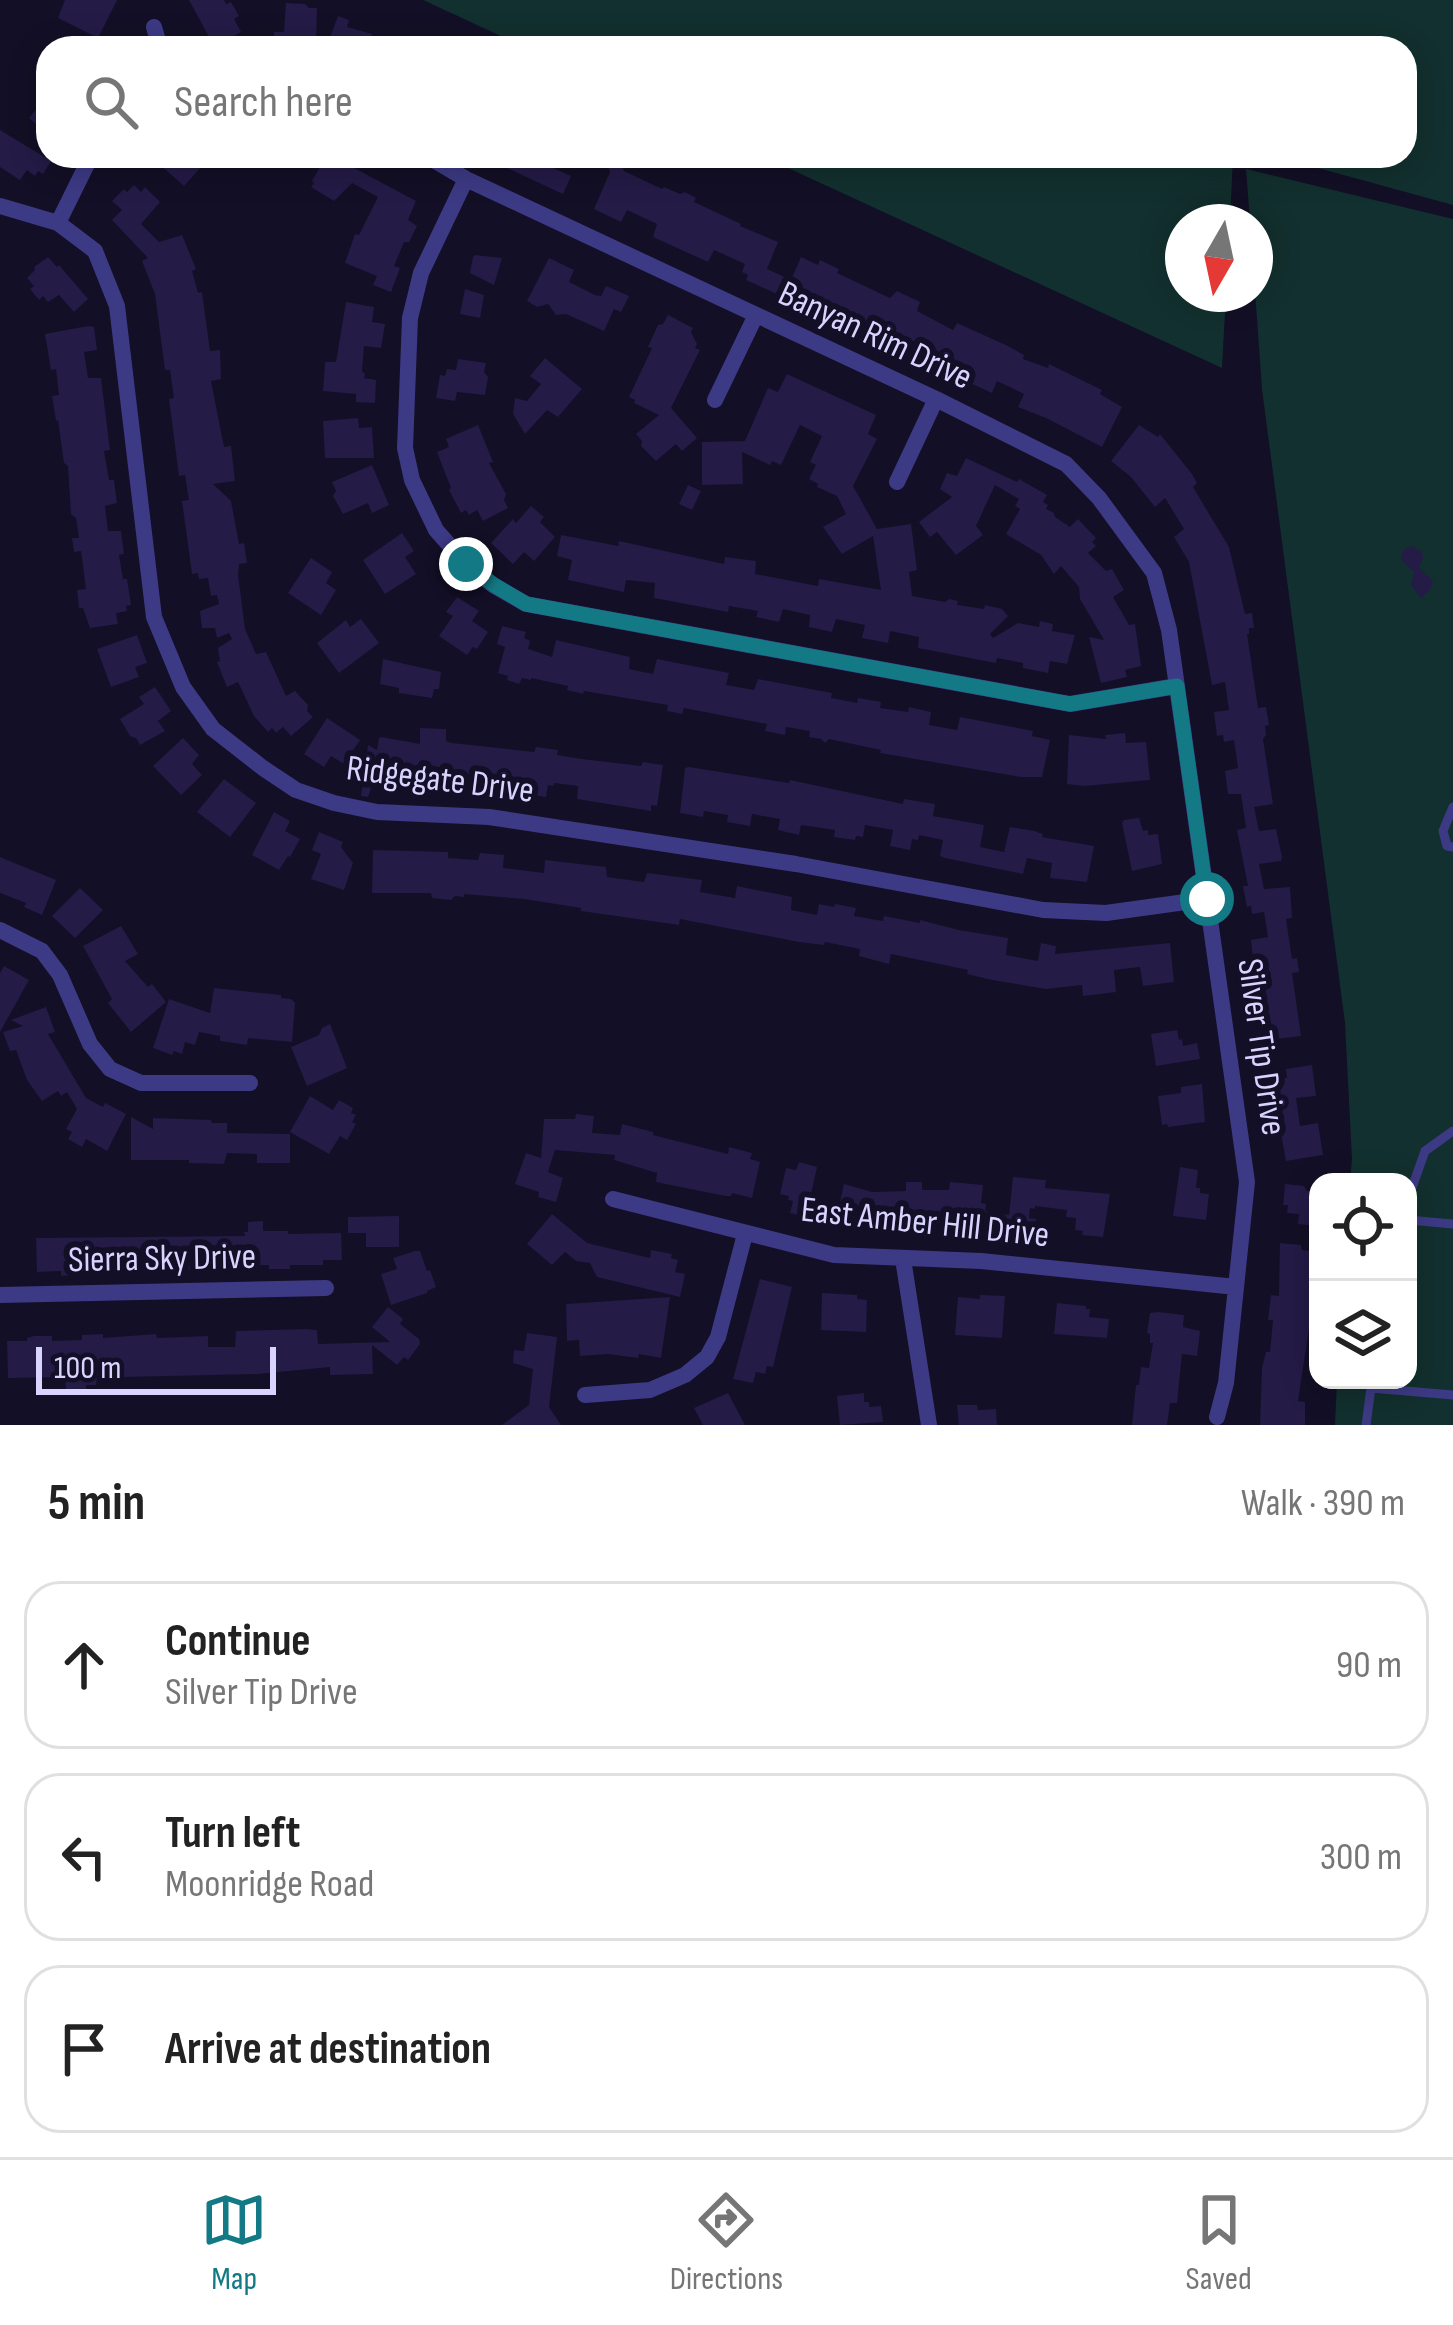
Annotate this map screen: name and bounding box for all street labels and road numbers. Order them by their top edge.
street label: Banyan Rim Drive [771,272,979,400]
street label: Ridgegate Drive [344,747,536,813]
street label: Silver Tip Drive [1227,956,1295,1138]
street label: East Amber Hill Drive [799,1189,1051,1257]
street label: Sierra Sky Drive [68,1236,256,1282]

